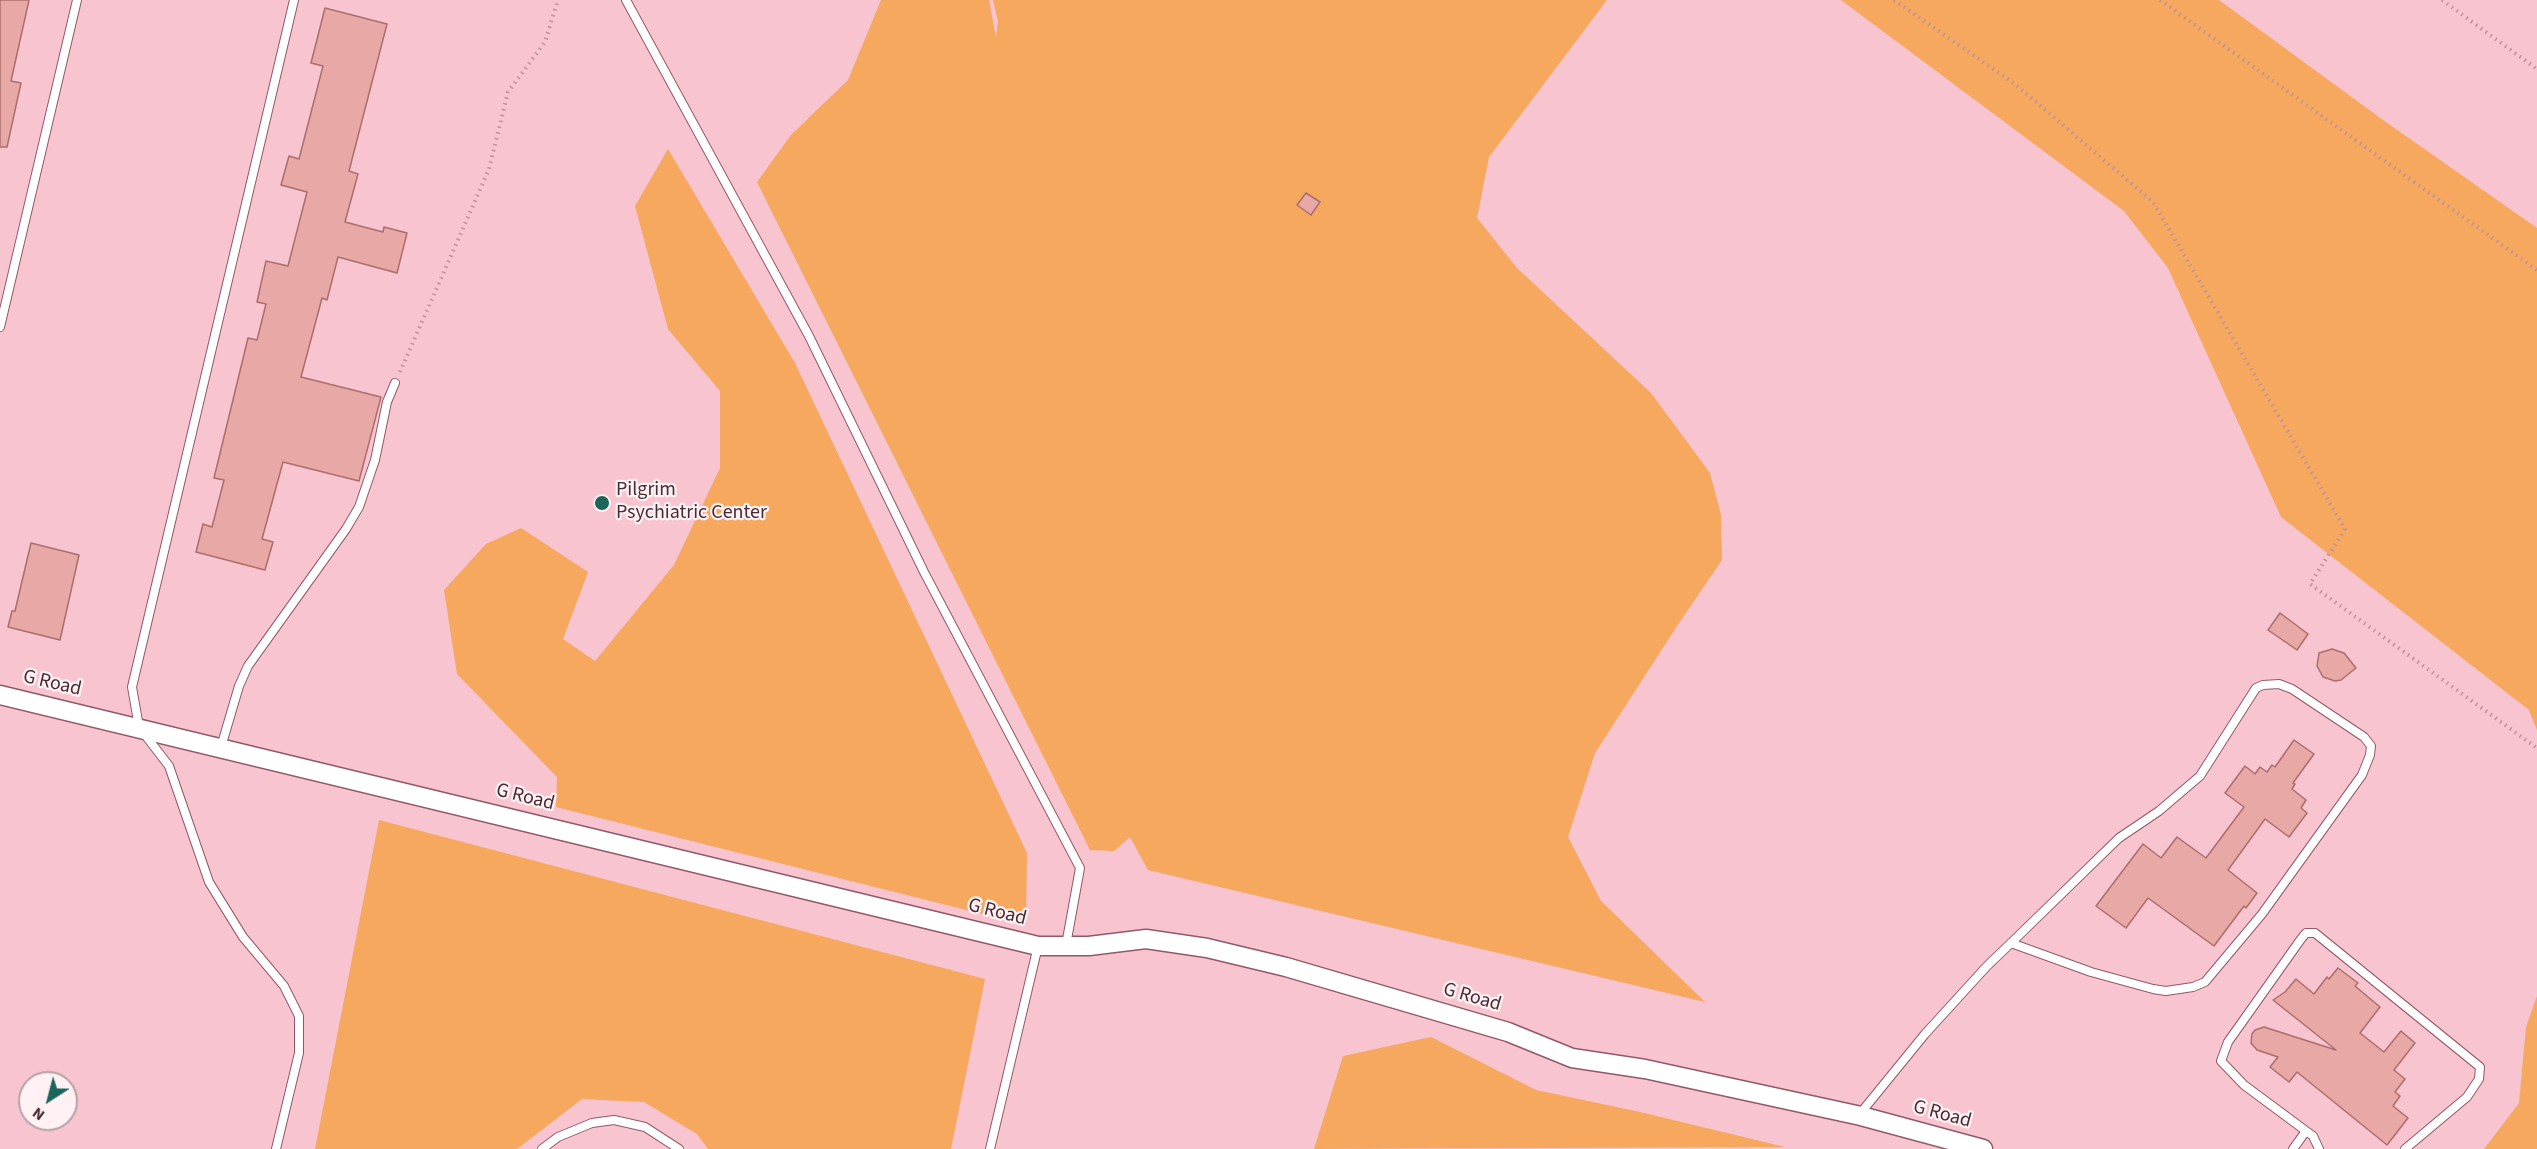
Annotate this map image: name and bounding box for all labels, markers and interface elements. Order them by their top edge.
place label: Pilgrim Psychiatric Center [616,479,767,526]
marker: Pilgrim Psychiatric Center [593,494,611,512]
street label: G Road [20,666,84,702]
street label: G Road [493,779,557,817]
street label: G Road [965,894,1029,932]
street label: G Road [1440,978,1504,1018]
north arrow [18,1071,78,1131]
street label: G Road [1910,1096,1974,1134]
text: N [28,1102,49,1126]

